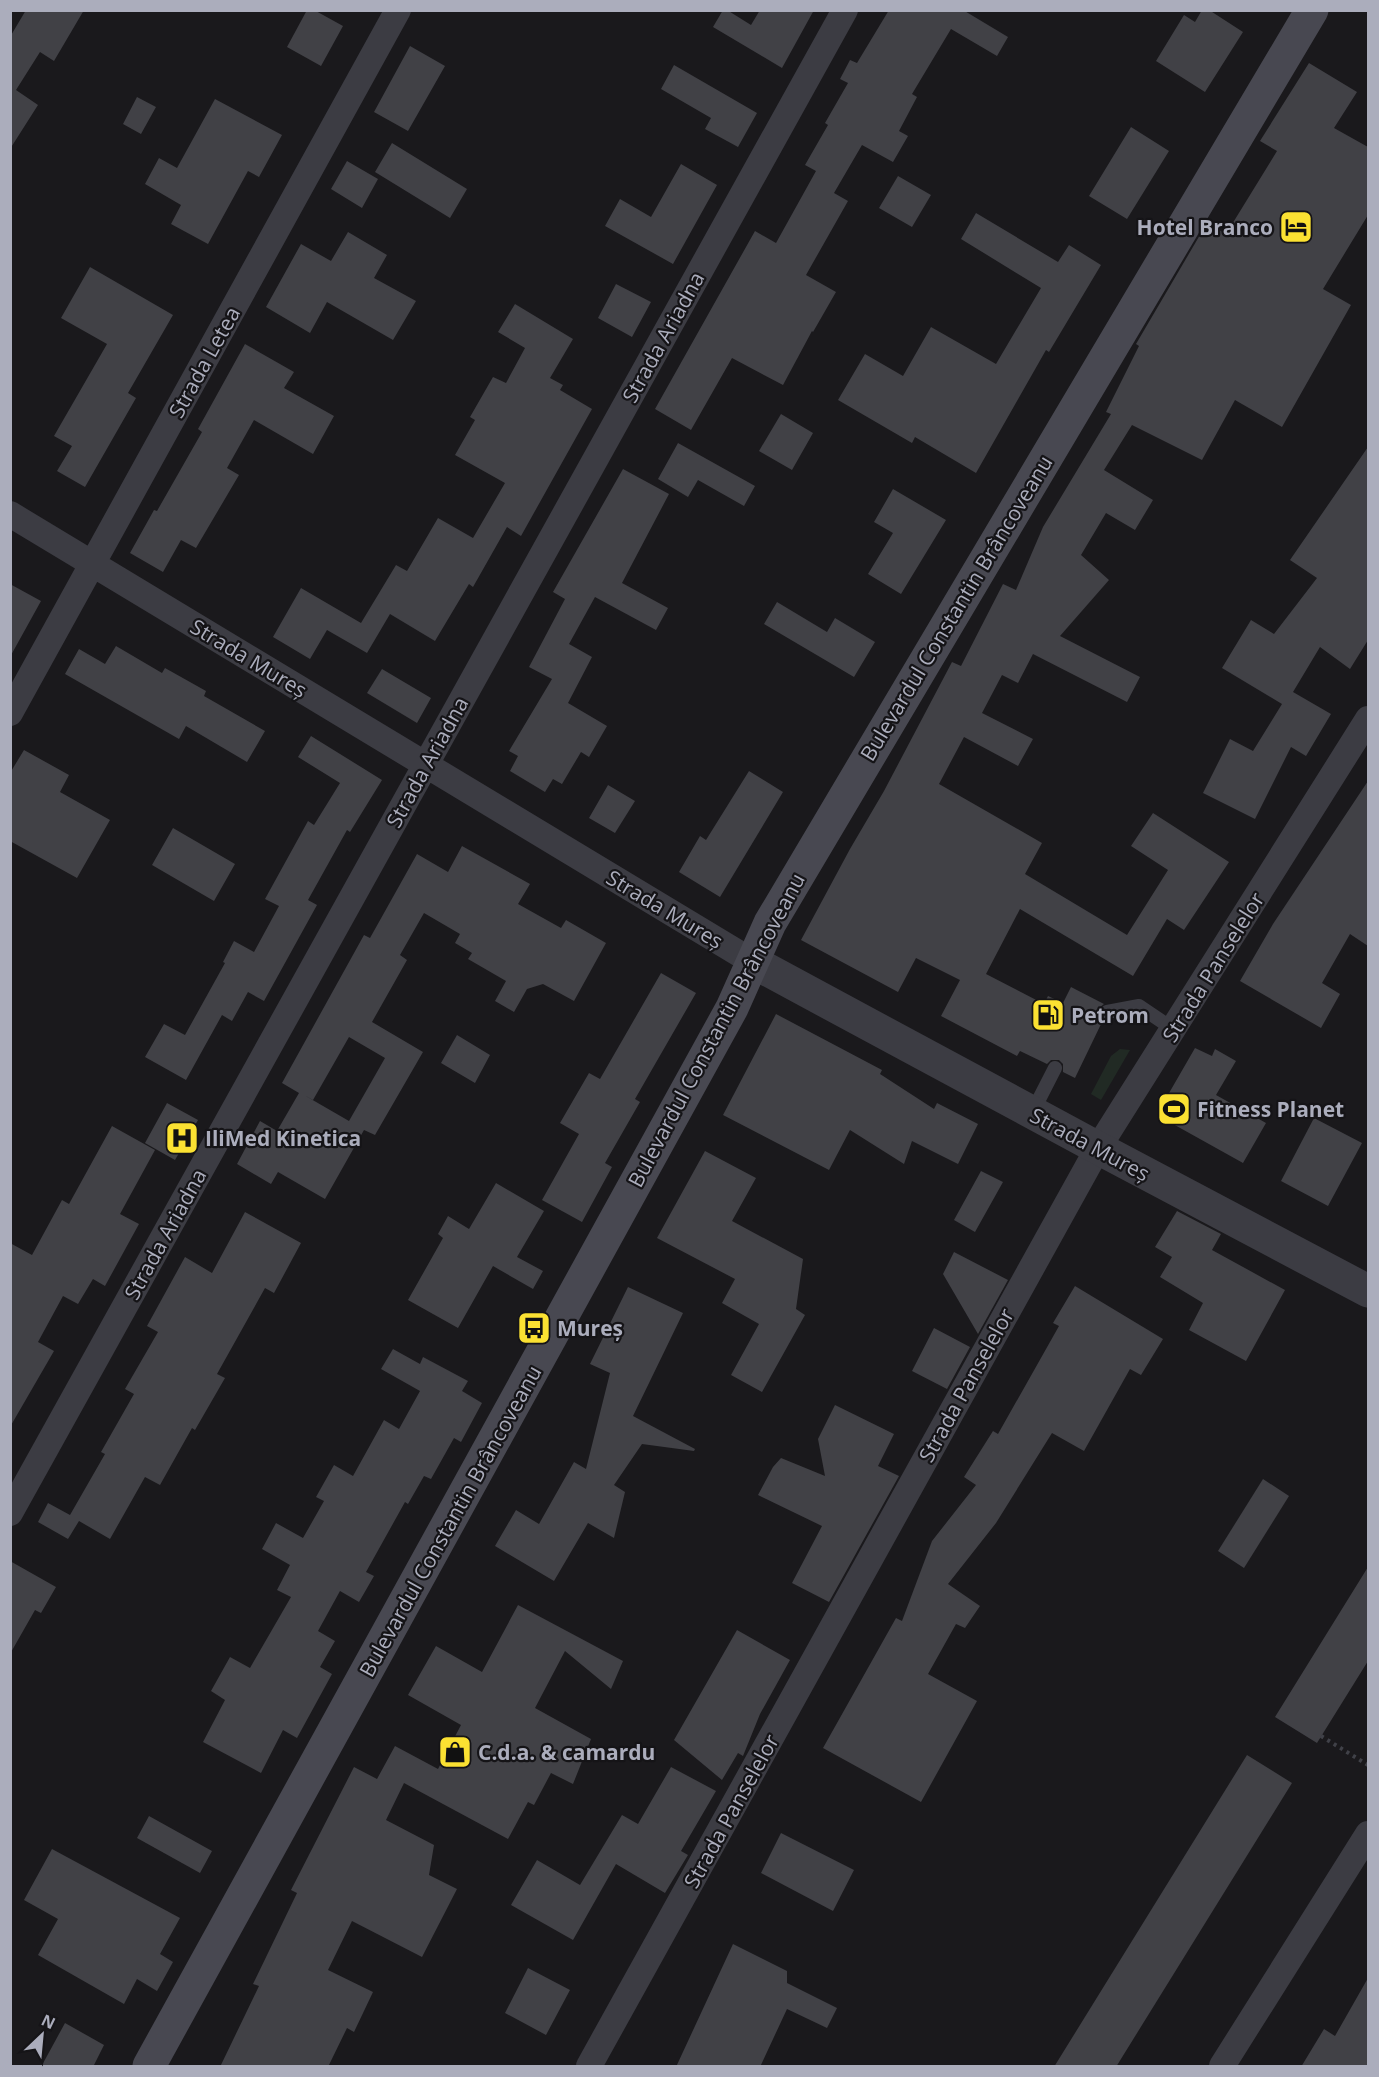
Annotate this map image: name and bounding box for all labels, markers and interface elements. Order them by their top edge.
hotel icon: Hotel Branco [1278,209,1314,245]
place label: Hotel Branco [1137,213,1273,241]
street label: Strada Ariadna [615,267,711,407]
street label: Strada Letea [162,301,246,423]
street label: Bulevardul Constantin Brâncoveanu [853,450,1059,766]
street label: Strada Mureș [185,612,313,704]
street label: Strada Ariadna [379,692,475,832]
street label: Strada Mureș [601,863,729,955]
street label: Bulevardul Constantin Brâncoveanu [621,868,811,1192]
street label: Strada Panselelor [1156,886,1271,1047]
fuel station icon: Petrom [1030,997,1066,1033]
place label: Petrom [1071,1001,1149,1029]
sports icon: Fitness Planet [1156,1091,1192,1127]
place label: Fitness Planet [1197,1095,1344,1123]
street label: Strada Mureș [1025,1101,1155,1187]
hospital icon: IliMed Kinetica [164,1120,200,1156]
place label: IliMed Kinetica [205,1124,361,1152]
street label: Strada Ariadna [117,1164,213,1304]
street label: Strada Panselelor [912,1303,1020,1467]
bus stop icon: Mureș [516,1310,552,1346]
place label: Mureș [557,1314,623,1342]
street label: Bulevardul Constantin Brâncoveanu [352,1360,548,1682]
street label: Strada Panselelor [677,1729,785,1893]
shop icon: C.d.a. & camardu [437,1734,473,1770]
place label: C.d.a. & camardu [478,1738,655,1766]
north arrow [12,2005,72,2065]
text: N [38,2009,59,2034]

